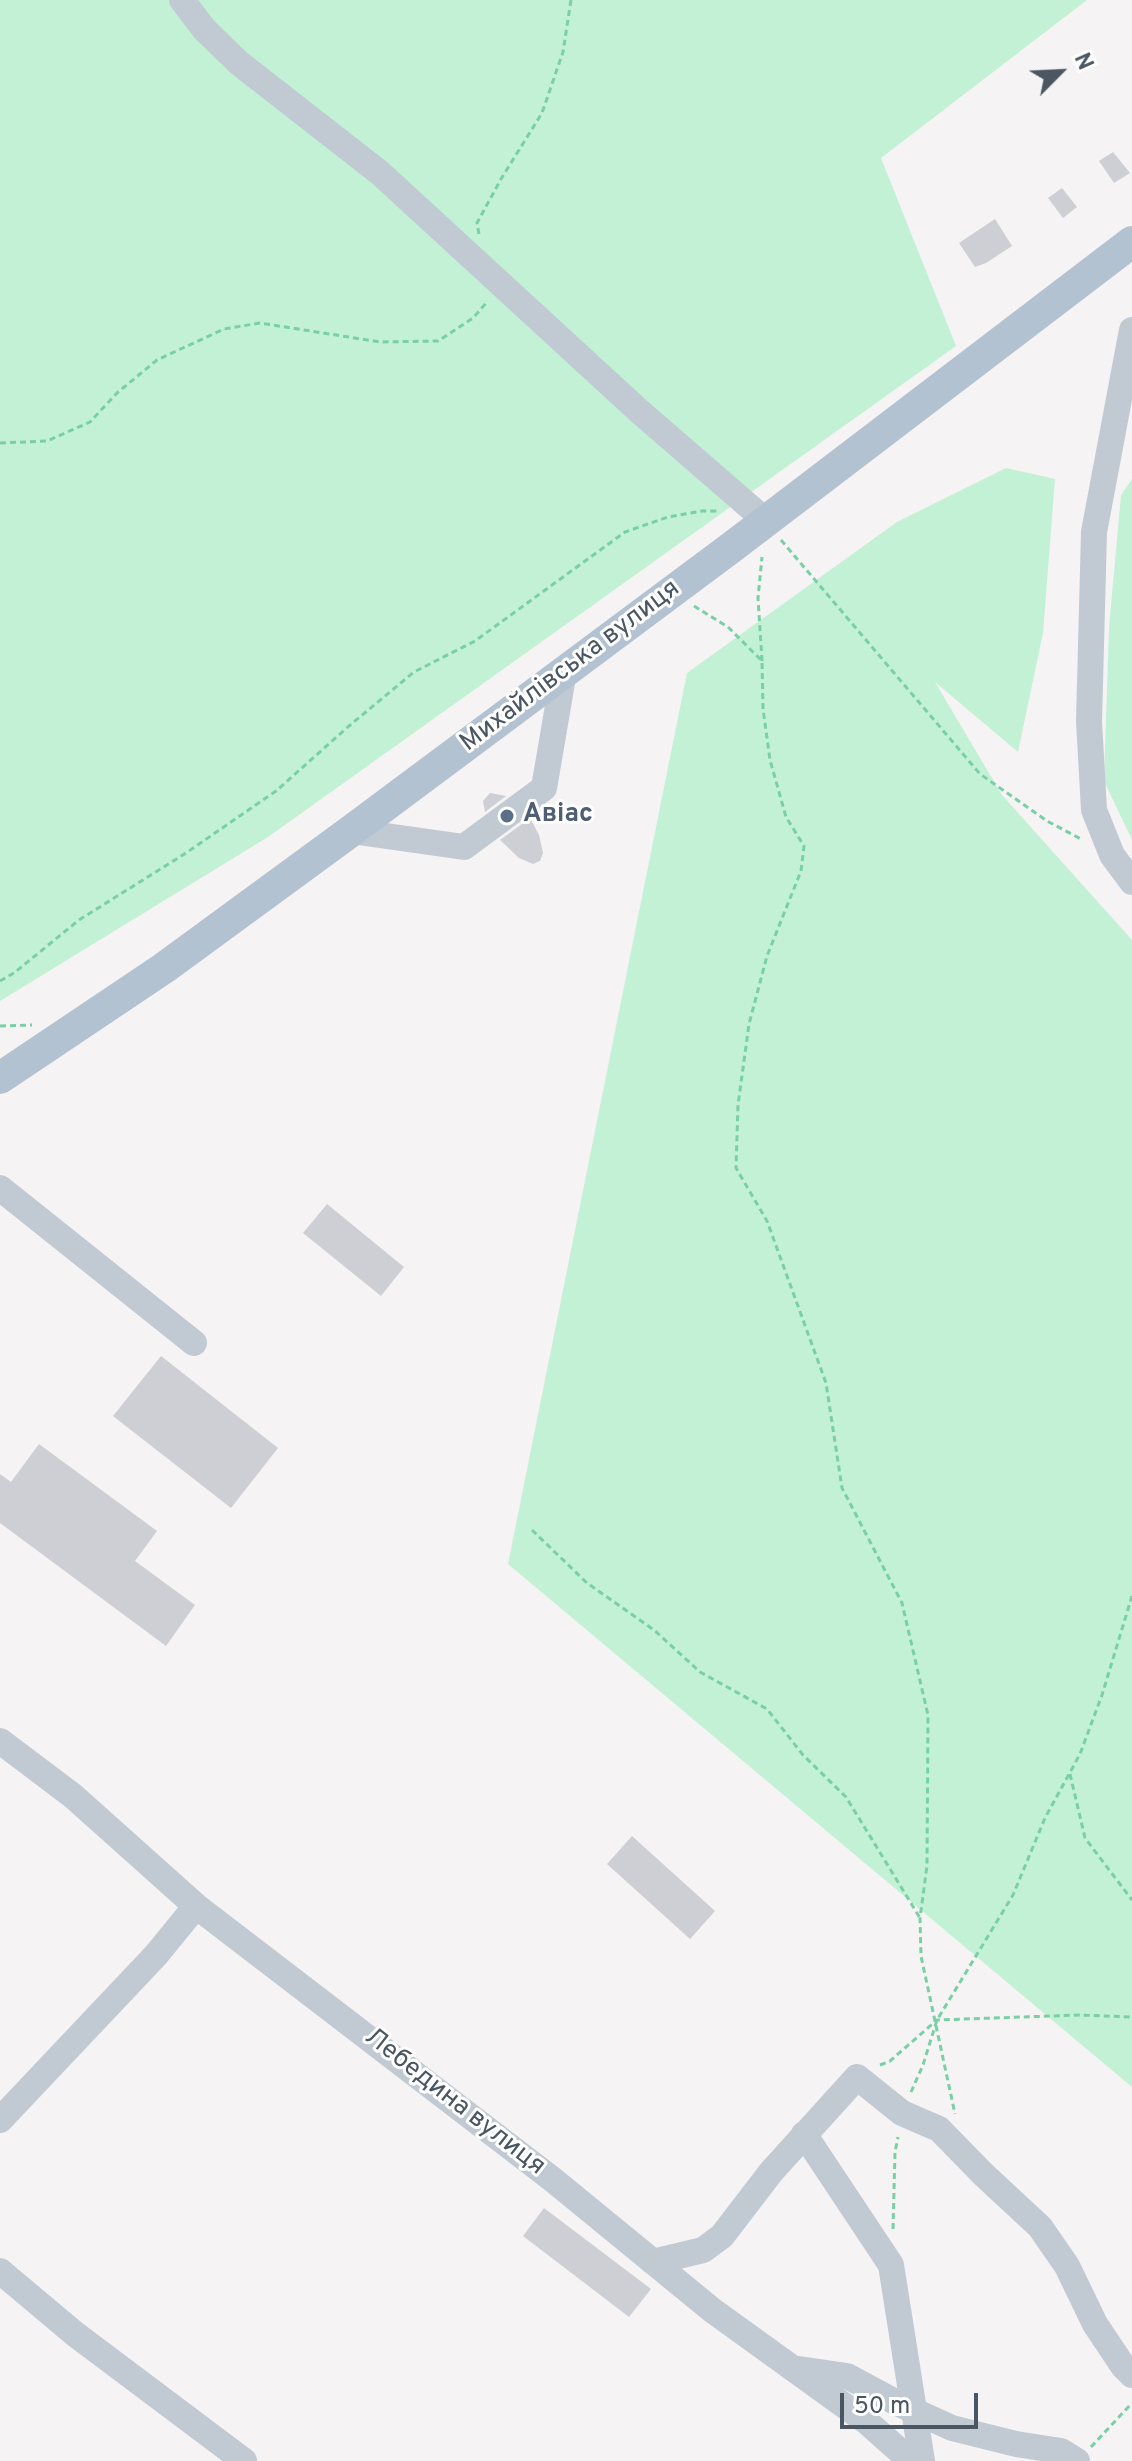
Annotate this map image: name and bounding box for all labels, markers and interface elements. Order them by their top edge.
north arrow [1020,32,1100,112]
text: N [1067,49,1098,75]
street label: Михайлівська вулиця [455,574,687,760]
place label: Авіас [523,800,593,832]
marker: Авіас [498,807,516,825]
street label: Лебедина вулиця [357,2023,551,2183]
scale bar [844,2377,982,2427]
text: 50 m [854,2392,910,2422]

